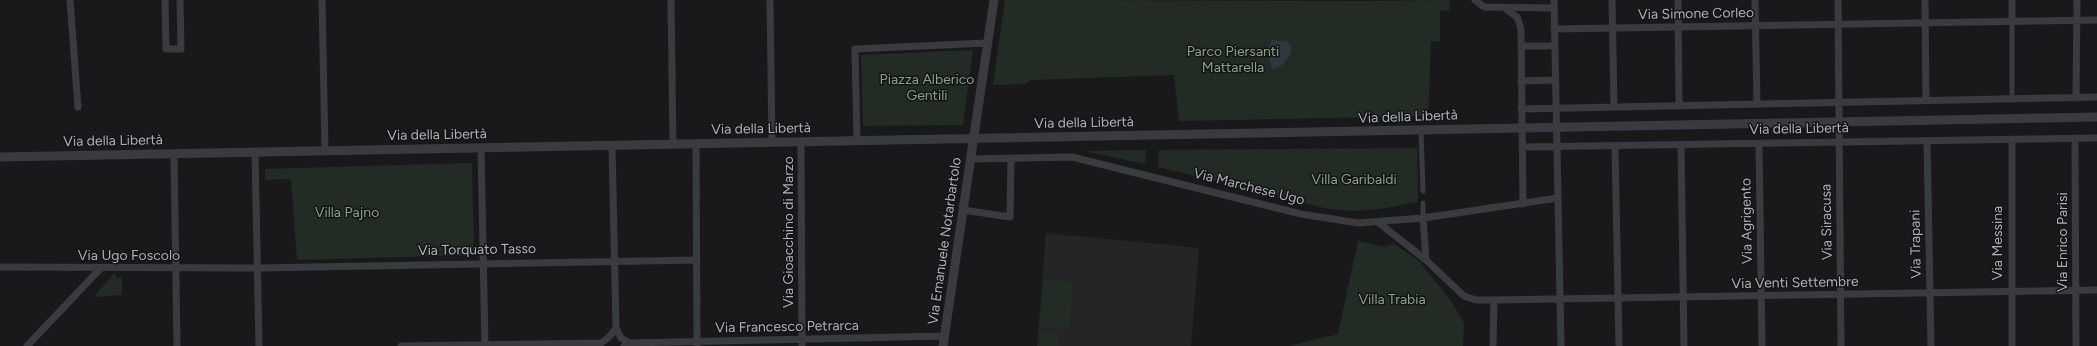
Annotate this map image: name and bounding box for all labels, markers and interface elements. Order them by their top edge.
street label: Via Simone Corleo [1638,5,1754,23]
park label: Parco Piersanti Mattarella [1187,44,1279,76]
park label: Piazza Alberico Gentili [880,72,974,104]
street label: Via della Libertà [1358,107,1458,127]
street label: Via della Libertà [1034,114,1134,132]
street label: Via della Libertà [711,120,811,138]
street label: Via della Libertà [1749,120,1849,138]
street label: Via della Libertà [387,126,487,144]
street label: Via della Libertà [63,132,163,150]
street label: Via Gioacchino di Marzo [781,156,797,308]
street label: Via Emanuele Notarbartolo [925,156,965,326]
street label: Via Marchese Ugo [1192,165,1306,209]
park label: Villa Garibaldi [1311,172,1397,188]
street label: Via Agrigento [1738,178,1756,264]
street label: Via Siracusa [1818,184,1836,260]
street label: Via Enrico Parisi [2055,192,2071,292]
park label: Villa Pajno [315,205,379,221]
street label: Via Messina [1990,206,2006,280]
street label: Via Trapani [1907,209,1925,279]
street label: Via Torquato Tasso [418,241,536,259]
street label: Via Ugo Foscolo [78,248,180,264]
street label: Via Venti Settembre [1731,273,1859,293]
park label: Villa Trabia [1358,292,1426,308]
street label: Via Francesco Petrarca [715,317,859,337]

